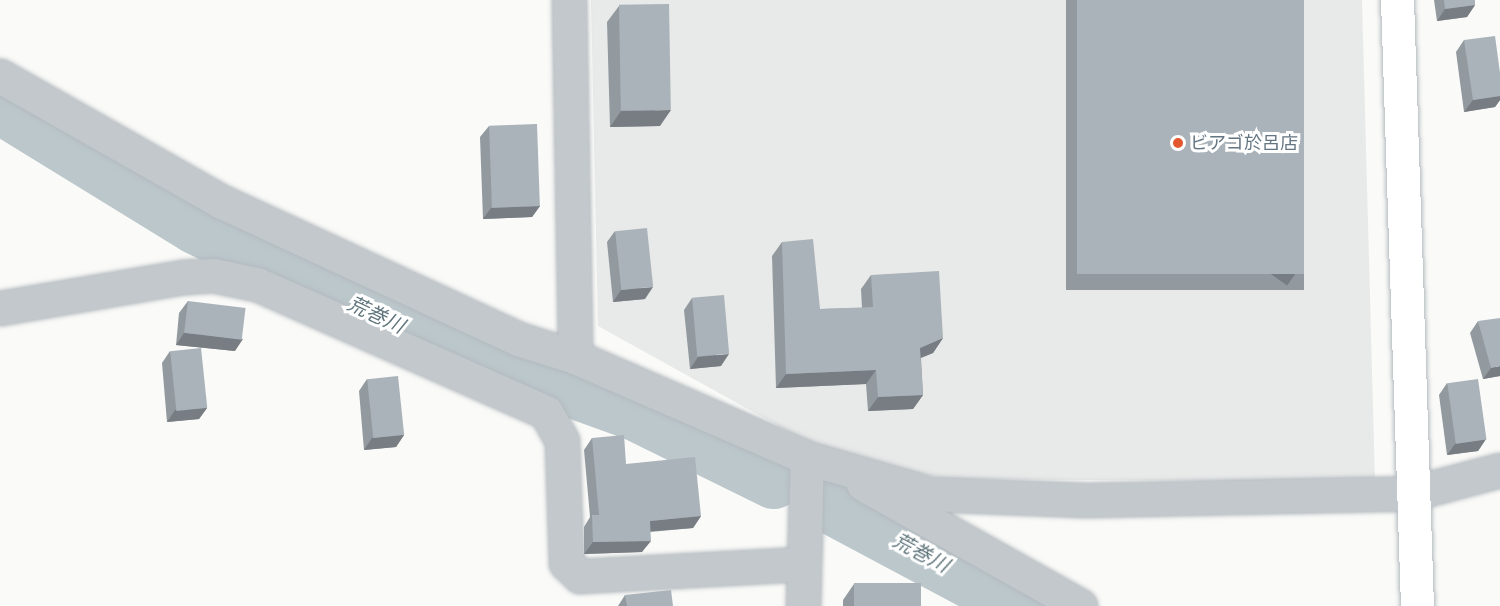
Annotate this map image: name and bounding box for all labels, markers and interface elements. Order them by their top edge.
place label: ビアゴ於呂店 [1190,132,1298,154]
marker: ビアゴ於呂店 [1171,136,1185,150]
water label: 荒巻川 [344,291,408,339]
water label: 荒巻川 [889,528,953,578]

